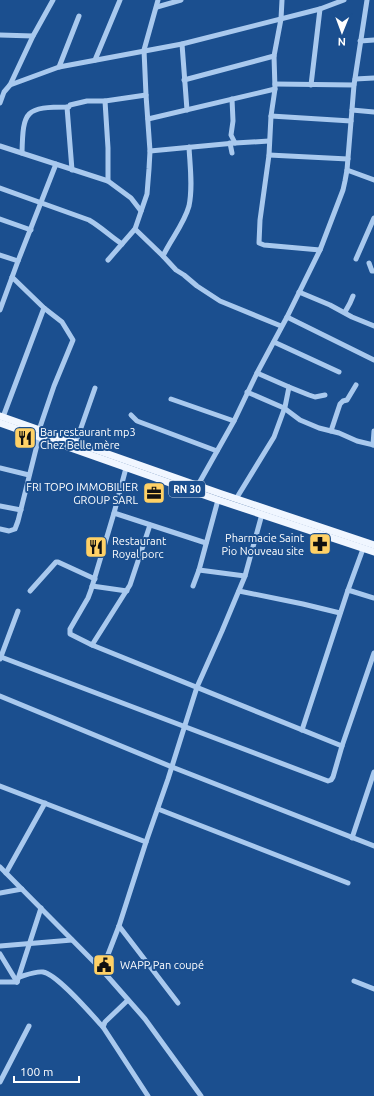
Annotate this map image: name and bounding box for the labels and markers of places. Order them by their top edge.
restaurant icon: Bar restaurant mp3 Chez Belle mère [12,425,38,451]
place label: Bar restaurant mp3 Chez Belle mère [40,426,136,451]
office icon: FRI TOPO IMMOBILIER GROUP SARL [141,480,167,506]
place label: FRI TOPO IMMOBILIER GROUP SARL [26,481,138,506]
pharmacy icon: Pharmacie Saint Pio Nouveau site [307,531,333,557]
place label: Pharmacie Saint Pio Nouveau site [222,532,305,557]
restaurant icon: Restaurant Royal porc [83,534,109,560]
place label: Restaurant Royal porc [112,535,167,560]
public building icon: WAPP Pan coupé [91,952,117,978]
place label: WAPP Pan coupé [120,959,204,971]

